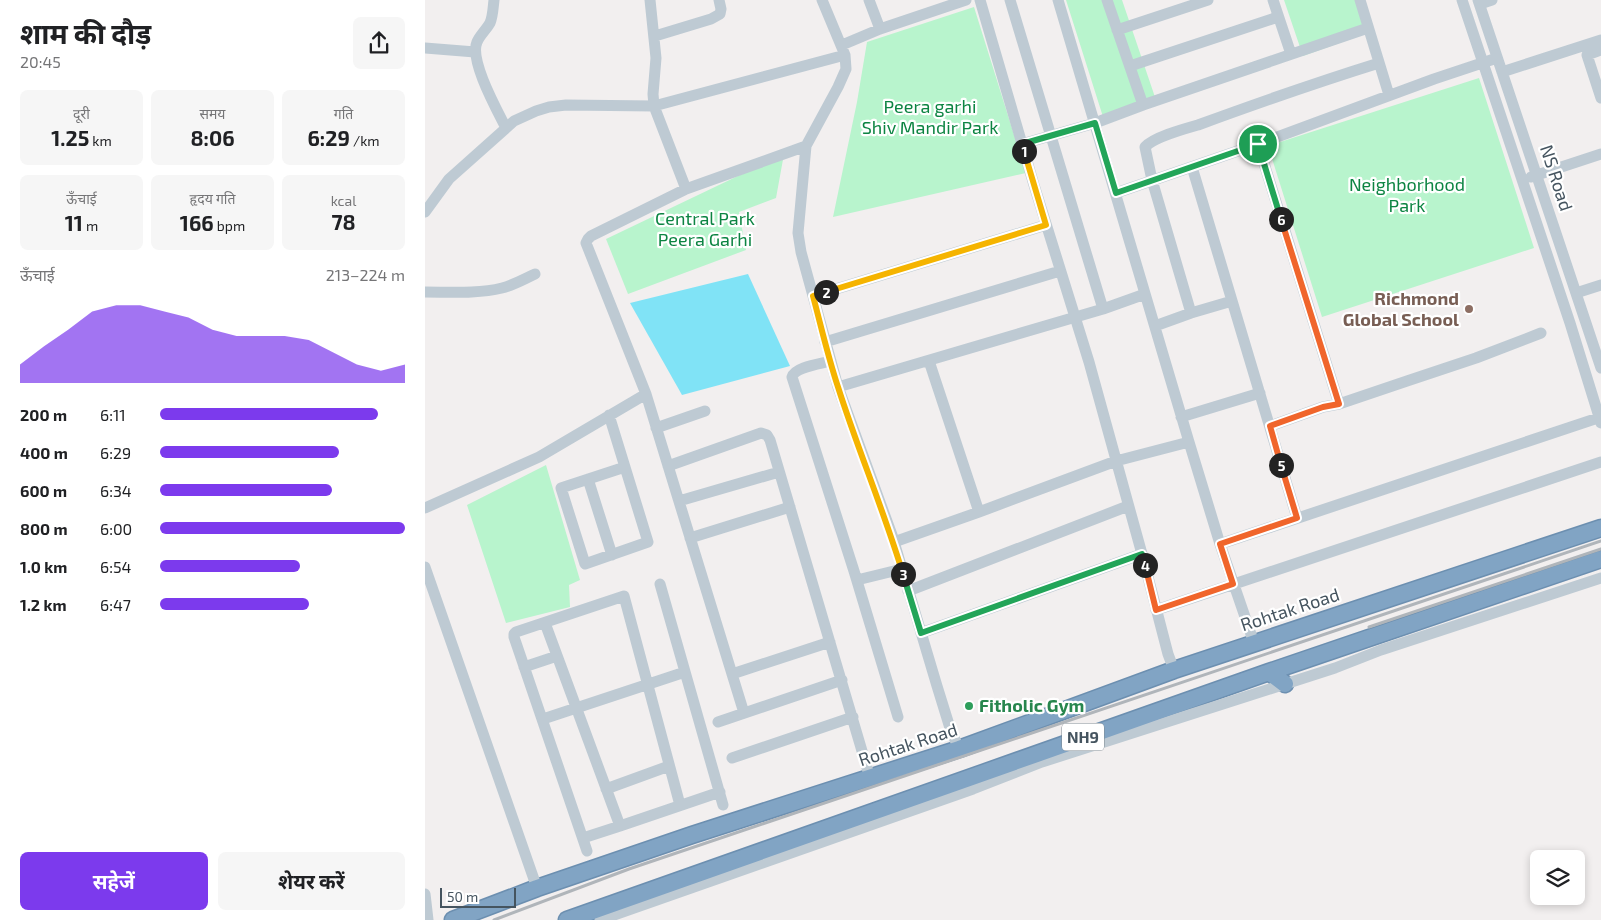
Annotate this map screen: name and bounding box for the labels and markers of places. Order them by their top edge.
pin [1237,123,1279,165]
pin: 1 [1011,138,1037,164]
pin: 6 [1269,206,1293,232]
pin: 2 [813,280,839,304]
place label: Richmond Global School [1343,287,1459,330]
marker: Richmond Global School [1463,303,1475,315]
pin: 5 [1269,452,1293,478]
pin: 4 [1133,552,1157,578]
pin: 3 [891,562,915,586]
place label: Fitholic Gym [979,694,1084,716]
marker: Fitholic Gym [963,700,975,712]

